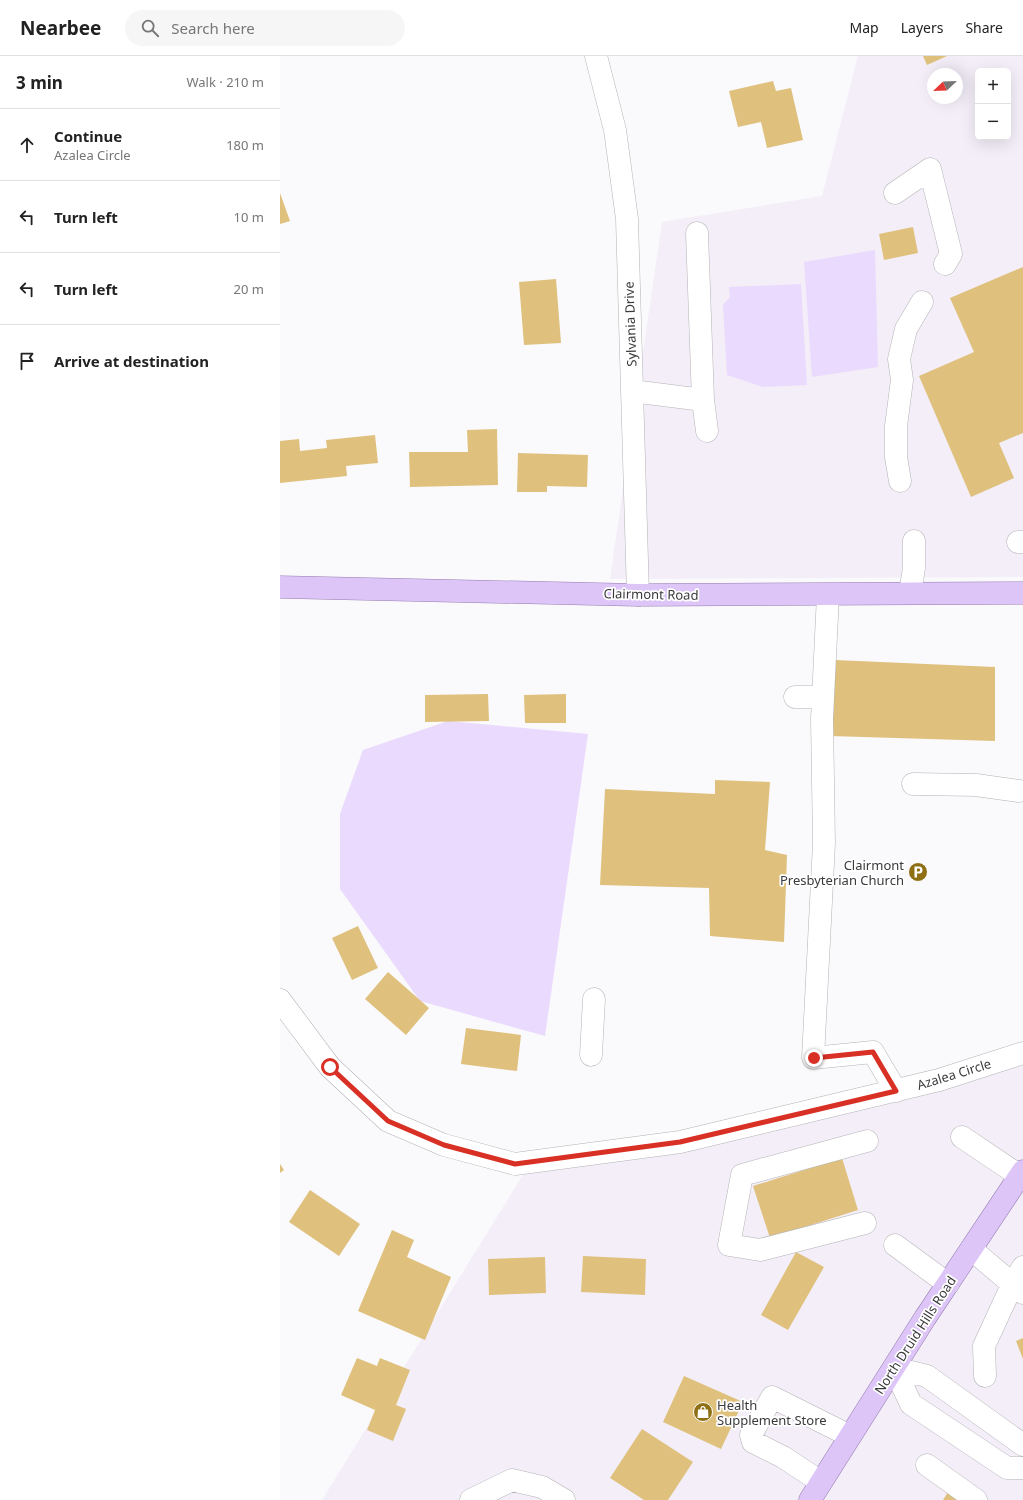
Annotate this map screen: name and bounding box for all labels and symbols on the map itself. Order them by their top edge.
north arrow [927,68,963,104]
street label: Sylvania Drive [620,281,640,367]
street label: Clairmont Road [603,584,699,604]
place label: Clairmont Presbyterian Church [780,856,904,889]
parking icon: Clairmont Presbyterian Church [907,861,929,883]
route end [805,1049,823,1067]
street label: Azalea Circle [915,1054,993,1094]
route start [321,1058,339,1076]
street label: North Druid Hills Road [870,1272,960,1398]
place label: Health Supplement Store [717,1396,827,1429]
shop icon: Health Supplement Store [692,1401,714,1423]

